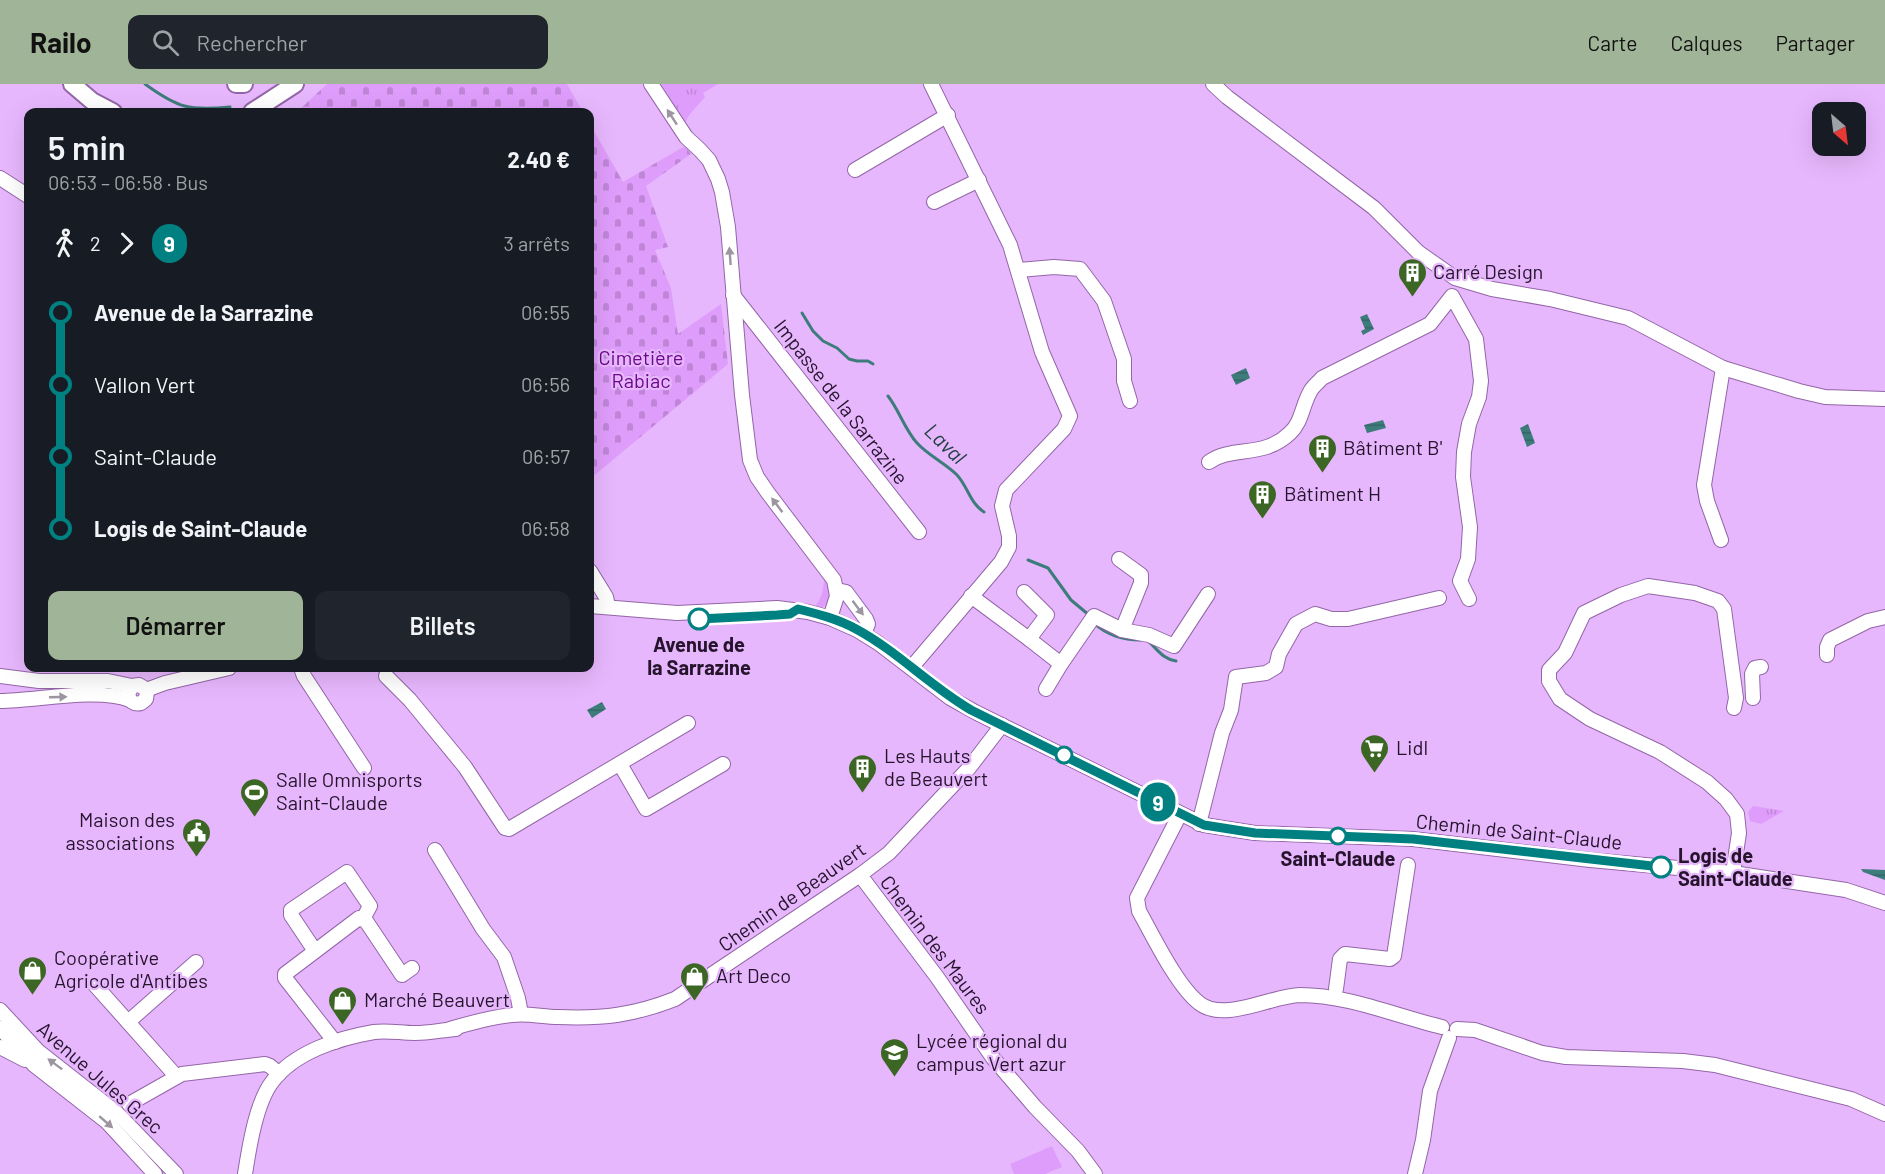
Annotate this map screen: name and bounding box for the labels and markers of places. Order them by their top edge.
building icon: Carré Design [1396,256,1428,298]
place label: Carré Design [1433,259,1543,283]
building icon: Bâtiment B' [1306,432,1338,474]
place label: Bâtiment B' [1343,435,1443,459]
building icon: Bâtiment H [1247,478,1279,520]
place label: Bâtiment H [1284,481,1381,505]
marker: Avenue de la Sarrazine [688,608,710,630]
place label: Avenue de la Sarrazine [647,632,751,679]
supermarket icon: Lidl [1359,732,1391,774]
place label: Lidl [1396,735,1428,759]
place label: Les Hauts de Beauvert [884,743,988,790]
unlabelled marker [1055,746,1073,764]
building icon: Les Hauts de Beauvert [847,752,879,794]
place label: Salle Omnisports Saint-Claude [276,767,422,814]
sports icon: Salle Omnisports Saint-Claude [239,776,271,818]
place label: Maison des associations [66,807,175,854]
public building icon: Maison des associations [180,816,212,858]
marker: Saint-Claude [1329,827,1347,845]
place label: Logis de Saint-Claude [1678,843,1793,890]
place label: Saint-Claude [1281,846,1395,870]
marker: Logis de Saint-Claude [1650,856,1672,878]
place label: Coopérative Agricole d'Antibes [54,945,208,992]
shop icon: Coopérative Agricole d'Antibes [17,954,49,996]
shop icon: Art Deco [679,960,711,1002]
place label: Art Deco [716,963,791,987]
shop icon: Marché Beauvert [327,984,359,1026]
place label: Marché Beauvert [364,987,510,1011]
place label: Lycée régional du campus Vert azur [916,1028,1067,1075]
school or university icon: Lycée régional du campus Vert azur [879,1036,911,1078]

